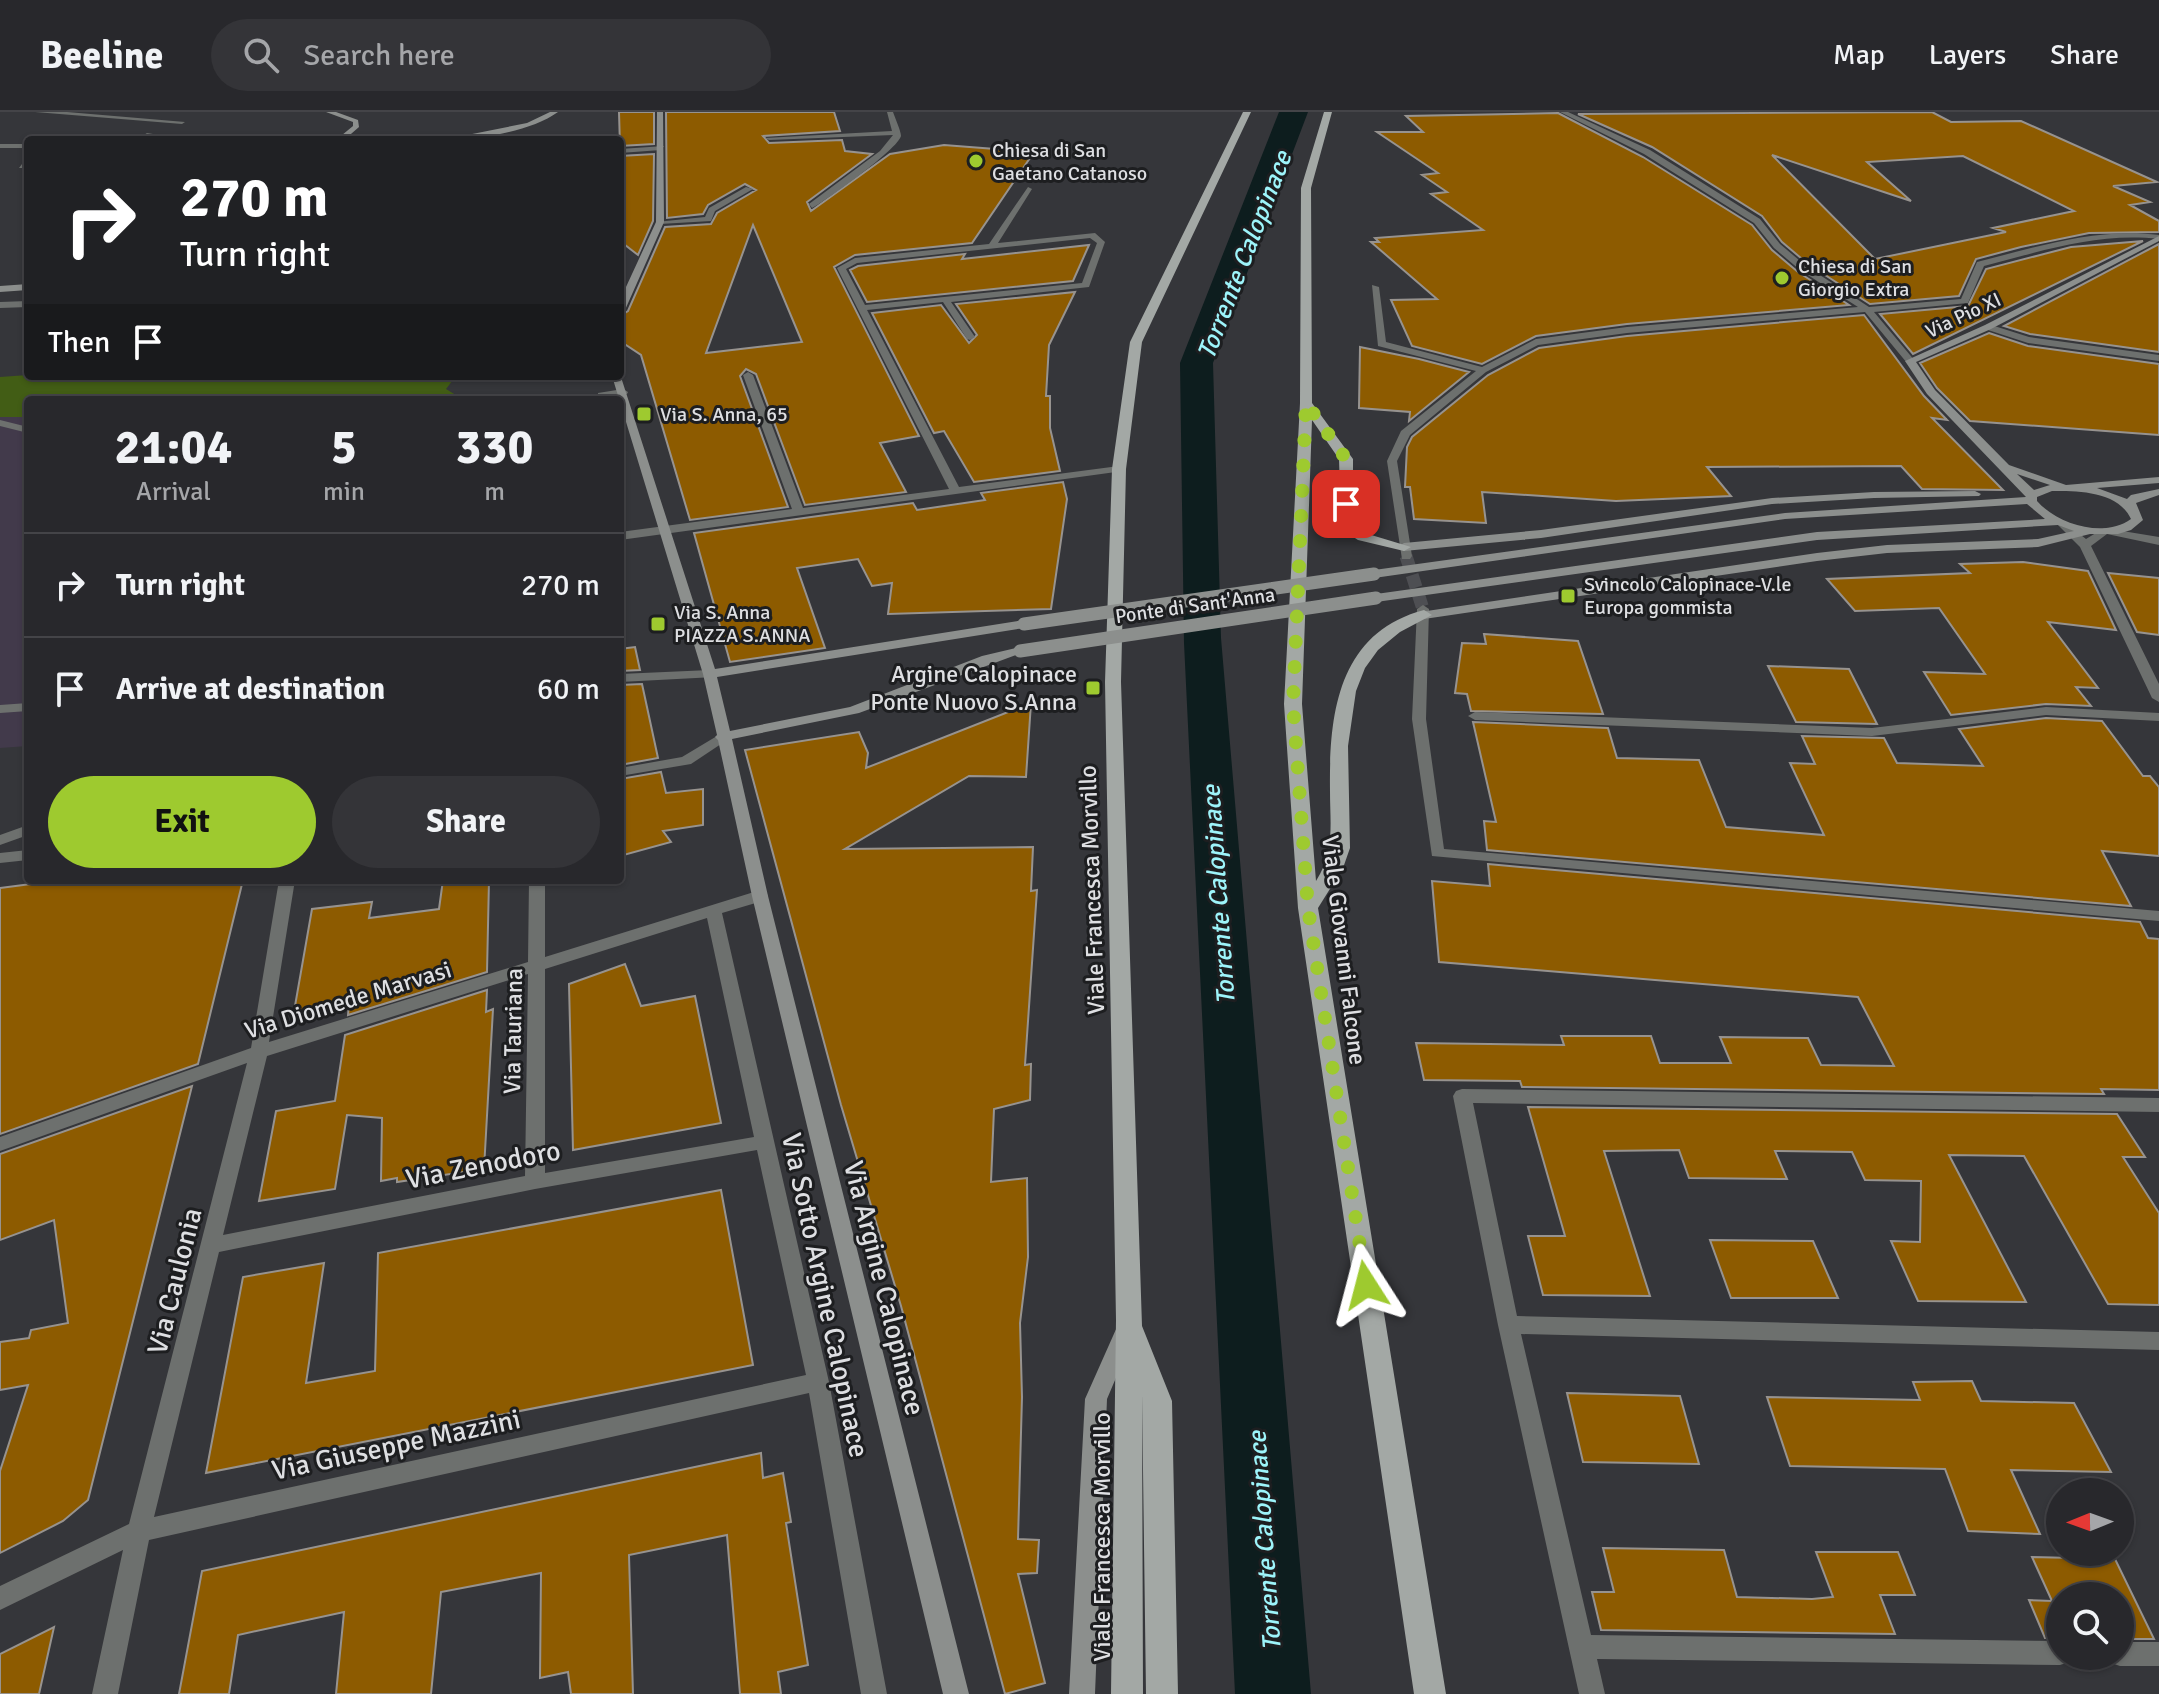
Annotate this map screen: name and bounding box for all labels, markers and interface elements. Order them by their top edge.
search box [211,19,771,91]
text: Beeline [40,32,163,79]
icon: search [239,33,283,77]
text: Search here [303,37,455,74]
text: Map [1833,38,1885,72]
text: Layers [1929,38,2006,72]
text: Share [2050,38,2119,72]
place label: Chiesa di San Gaetano Catanoso [992,138,1147,186]
water label: Torrente Calopinace [1191,145,1300,364]
marker: Chiesa di San Gaetano Catanoso [967,152,985,170]
text: 270 m [180,163,328,232]
icon: right [48,168,152,272]
text: Turn right [180,232,330,277]
place label: Chiesa di San Giorgio Extra [1798,254,1912,302]
marker: Chiesa di San Giorgio Extra [1773,269,1791,287]
street label: Via Pio XI [1921,287,2005,344]
icon: arrive [126,320,170,364]
text: Then [48,324,110,361]
place label: Via S. Anna, 65 [660,402,788,427]
marker: Via S. Anna, 65 [635,405,653,423]
text: 21:04 [115,418,232,477]
text: 5 [331,418,357,477]
text: 330 [456,418,533,477]
pin [1312,470,1380,538]
text: Arrival [136,476,211,508]
text: min [323,476,365,508]
text: m [484,476,505,508]
icon: arrive [1324,482,1368,526]
icon: right [48,563,92,607]
text: Turn right [116,567,245,604]
text: 270 m [521,567,600,604]
place label: Svincolo Calopinace-V.le Europa gommista [1584,572,1792,620]
street label: Ponte di Sant'Anna [1114,582,1277,629]
marker: Svincolo Calopinace-V.le Europa gommista [1559,587,1577,605]
place label: Via S. Anna PIAZZA S.ANNA [674,600,811,648]
marker: Via S. Anna PIAZZA S.ANNA [649,615,667,633]
place label: Argine Calopinace Ponte Nuovo S.Anna [870,659,1077,717]
icon: arrive [48,667,92,711]
text: Arrive at destination [116,671,385,708]
text: 60 m [537,671,600,708]
marker: Argine Calopinace Ponte Nuovo S.Anna [1084,679,1102,697]
street label: Viale Francesca Morvillo [1073,765,1111,1015]
button: Exit [48,776,316,868]
button: Share [332,776,600,868]
water label: Torrente Calopinace [1195,782,1243,1006]
street label: Viale Giovanni Falcone [1315,833,1373,1067]
street label: Via Diomede Marvasi [241,954,455,1046]
street label: Via Tauriana [497,968,529,1094]
street label: Via Sotto Argine Calopinace [774,1130,876,1461]
street label: Via Zenodoro [403,1133,563,1197]
street label: Via Argine Calopinace [836,1157,932,1419]
street label: Via Caulonia [140,1204,210,1358]
position arrow [1324,1243,1408,1327]
street label: Via Giuseppe Mazzini [269,1402,524,1488]
street label: Viale Francesca Morvillo [1087,1412,1117,1662]
water label: Torrente Calopinace [1241,1428,1289,1652]
north arrow [2046,1478,2134,1566]
map controls [2046,1478,2134,1670]
button: search [2046,1582,2134,1670]

